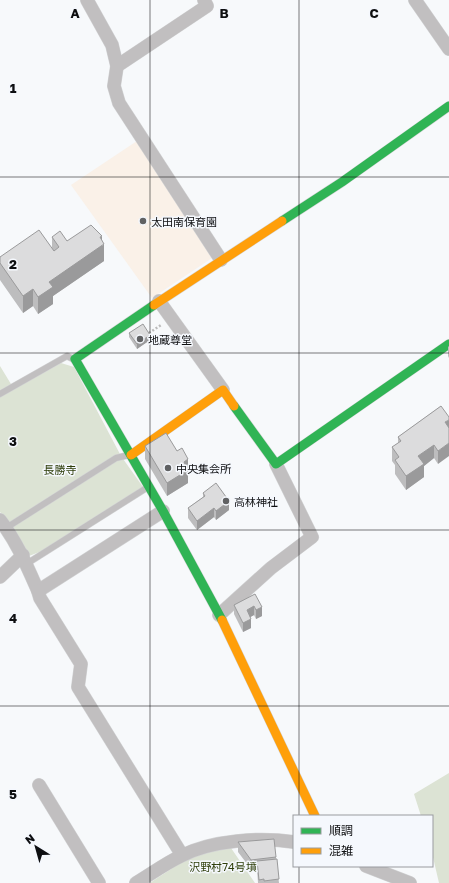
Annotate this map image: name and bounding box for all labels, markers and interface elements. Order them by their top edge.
text: A [70,5,80,21]
text: B [219,5,229,21]
text: C [369,5,379,21]
text: 1 [10,80,17,96]
place label: 太田南保育園 [151,215,217,228]
marker: 太田南保育園 [138,216,148,226]
text: 2 [9,256,17,272]
place label: 地蔵尊堂 [148,333,192,346]
marker: 地蔵尊堂 [135,334,145,344]
text: 3 [9,433,17,449]
place label: 中央集会所 [176,462,232,475]
park label: 長勝寺 [44,463,77,476]
marker: 中央集会所 [163,463,173,473]
place label: 高林神社 [234,495,278,508]
marker: 高林神社 [221,496,231,506]
text: 4 [9,610,17,626]
text: 5 [9,786,17,802]
legend [293,815,433,867]
text: 順調 [329,823,353,838]
north arrow [16,827,56,867]
text: N [22,831,37,846]
text: 混雑 [329,843,353,858]
park label: 沢野村74号墳 [189,860,257,873]

